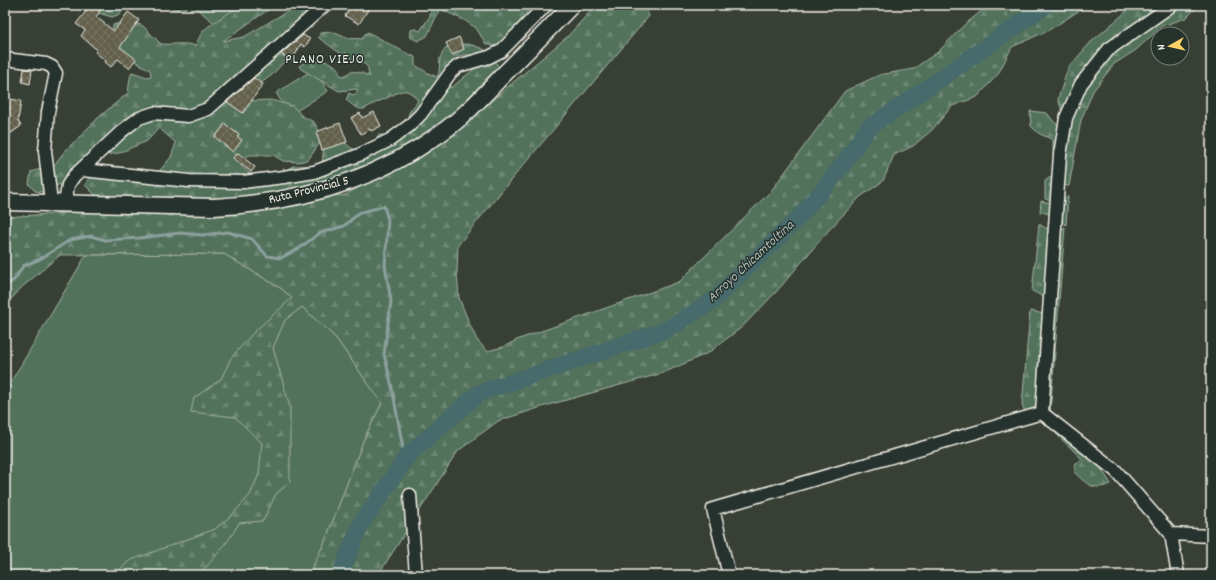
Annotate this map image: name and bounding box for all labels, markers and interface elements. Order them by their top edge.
north arrow [1150,26,1190,66]
text: N [1154,43,1170,51]
district label: PLANO VIEJO [285,50,365,70]
street label: Ruta Provincial 5 [267,172,351,210]
water label: Arroyo Chicamtoltina [703,215,800,308]

